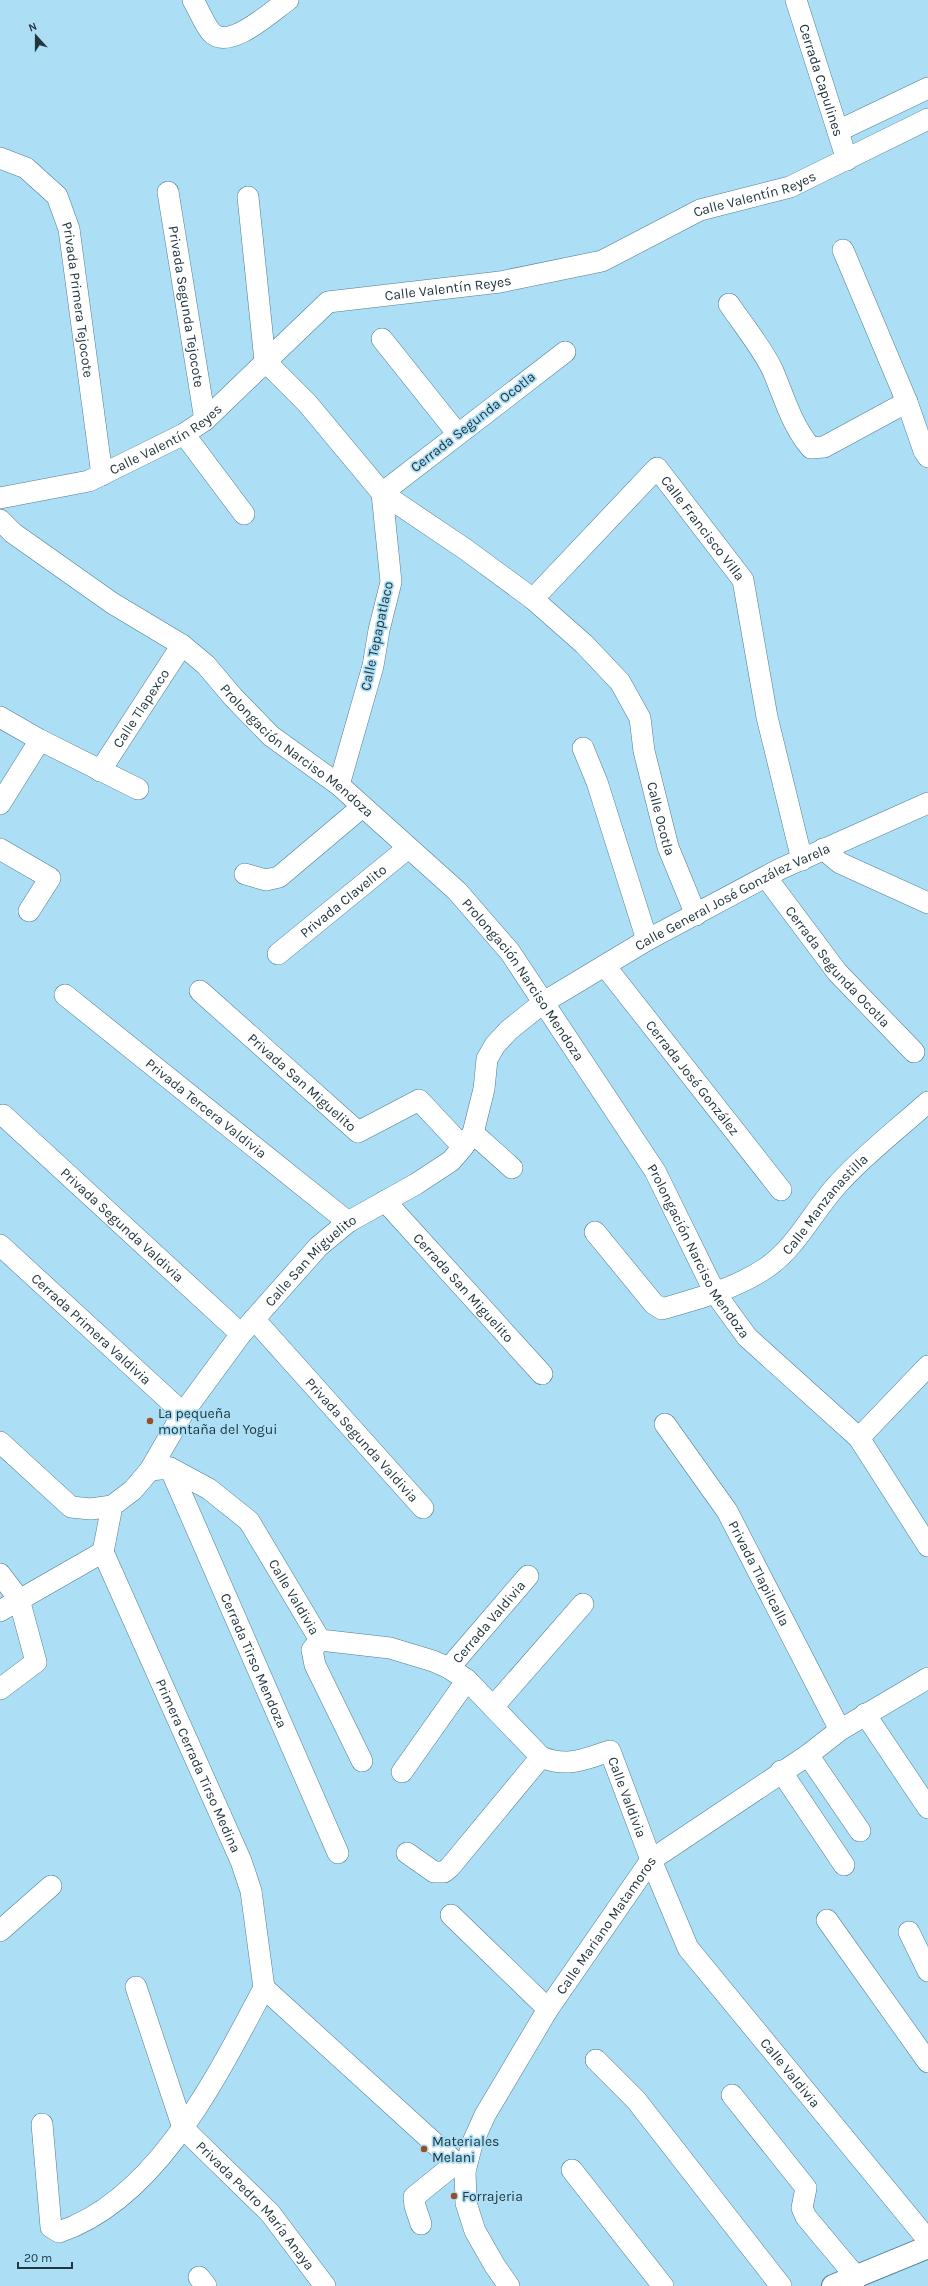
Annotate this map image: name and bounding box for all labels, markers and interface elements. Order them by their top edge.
north arrow [16,16,56,56]
text: N [27,20,39,35]
street label: Cerrada Capulines [796,22,847,138]
street label: Calle Valentín Reyes [690,167,819,221]
street label: Privada Primera Tejocote [59,219,97,379]
street label: Privada Segunda Tejocote [165,224,208,389]
street label: Calle Valentín Reyes [384,271,513,304]
street label: Cerrada Segunda Ocotla [407,368,539,476]
street label: Calle Valentín Reyes [106,400,225,478]
street label: Calle Francisco Villa [657,472,749,584]
street label: Calle Tepapatlaco [357,580,397,692]
street label: Calle Tlapexco [109,665,173,751]
street label: Prolongación Narciso Mendoza [217,680,377,821]
street label: Calle Ocotla [643,780,679,858]
street label: Calle General José González Varela [631,839,833,954]
street label: Privada Clavelito [296,861,390,941]
street label: Prolongación Narciso Mendoza [459,895,588,1064]
street label: Cerrada Segunda Ocotla [782,902,894,1031]
street label: Cerrada José González [642,1017,743,1139]
street label: Privada San Miguelito [244,1029,360,1135]
street label: Privada Tercera Valdivia [142,1055,270,1162]
street label: Calle Manzanastilla [778,1150,871,1258]
street label: Prolongación Narciso Mendoza [644,1160,754,1342]
street label: Privada Segunda Valdivia [57,1164,187,1286]
street label: Calle San Miguelito [261,1211,359,1310]
street label: Cerrada San Miguelito [410,1229,518,1346]
street label: Cerrada Primera Valdivia [28,1270,155,1388]
street label: Privada Segunda Valdivia [302,1374,422,1506]
place label: La pequeña montaña del Yogui [158,1405,277,1438]
marker: La pequeña montaña del Yogui [145,1416,155,1426]
street label: Privada Tlapilcalla [725,1518,793,1629]
street label: Calle Valdivia [265,1556,323,1638]
street label: Cerrada Valdivia [449,1577,529,1667]
street label: Cerrada Tirso Mendoza [217,1590,291,1731]
street label: Primera Cerrada Tirso Medina [152,1676,245,1855]
street label: Calle Valdivia [604,1754,650,1840]
street label: Calle Mariano Matamoros [552,1853,660,1998]
street label: Calle Valdivia [757,2034,824,2111]
place label: Materiales Melani [432,2133,499,2166]
street label: Privada Pedro María Anaya [193,2137,318,2273]
marker: Materiales Melani [419,2144,429,2154]
place label: Forrajeria [462,2188,523,2205]
marker: Forrajeria [449,2191,459,2201]
scale bar [18,2244,72,2270]
text: 20 m [24,2251,52,2265]

